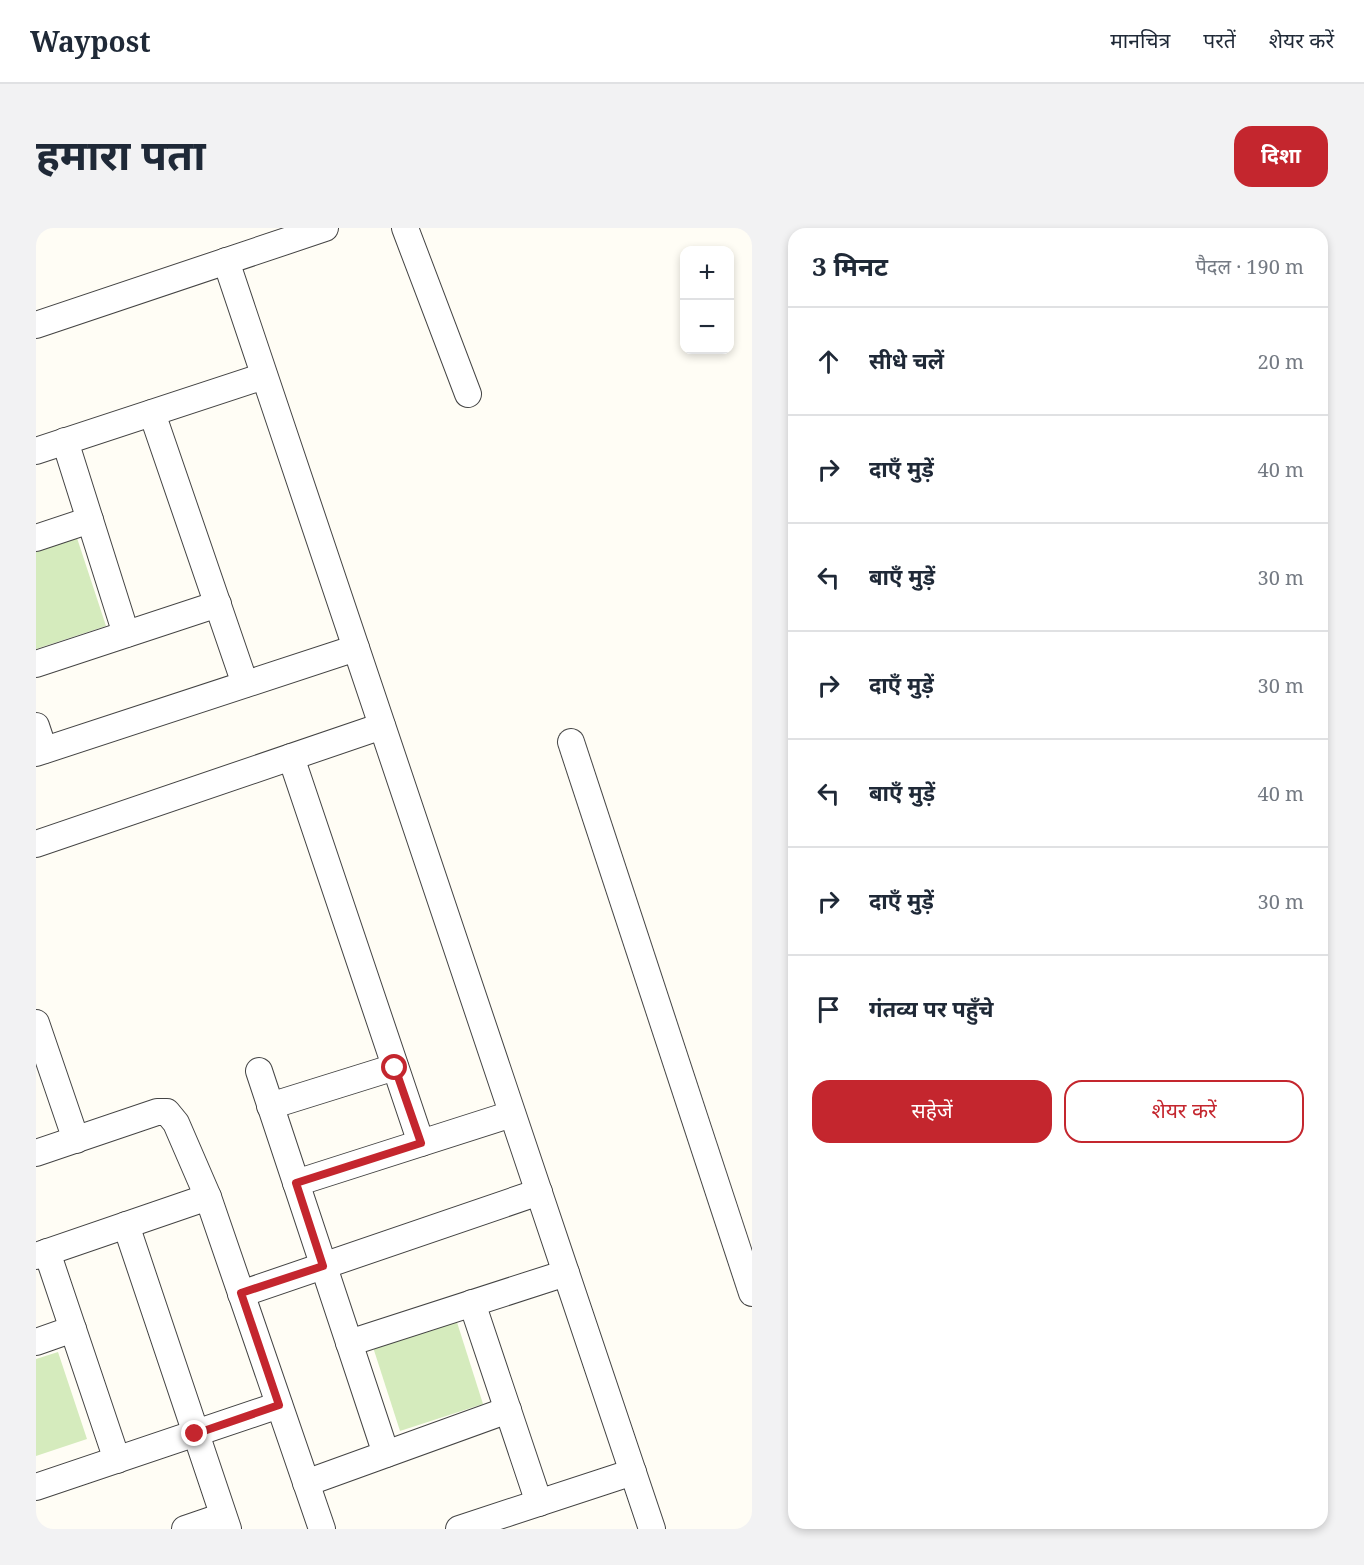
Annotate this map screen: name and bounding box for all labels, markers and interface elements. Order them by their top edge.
text: Waypost [30,22,151,60]
text: मानचित्र [1110,26,1170,54]
text: परतें [1203,26,1236,54]
text: शेयर करें [1269,26,1334,54]
text: हमारा पता [36,125,206,182]
button: दिशा [1234,126,1328,187]
map controls [680,246,734,354]
button: + [680,246,734,300]
text: 3 मिनट [812,248,888,284]
text: पैदल · 190 m [1195,253,1304,280]
button: − [680,300,734,354]
icon: ahead [812,345,845,378]
text: सीधे चलें [869,345,944,375]
text: 20 m [1258,348,1304,375]
icon: right [812,453,845,486]
text: दाएँ मुड़ें [869,453,934,483]
text: 40 m [1258,456,1304,483]
icon: left [812,561,845,594]
text: बाएँ मुड़ें [869,561,935,591]
text: 30 m [1258,564,1304,591]
icon: right [812,669,845,702]
text: दाएँ मुड़ें [869,669,934,699]
text: 30 m [1258,672,1304,699]
icon: left [812,777,845,810]
text: बाएँ मुड़ें [869,777,935,807]
text: 40 m [1258,780,1304,807]
icon: right [812,885,845,918]
text: दाएँ मुड़ें [869,885,934,915]
text: 30 m [1258,888,1304,915]
icon: arrive [812,993,845,1026]
text: गंतव्य पर पहुँचे [869,993,994,1023]
route start [381,1054,407,1080]
button: सहेजें [812,1080,1052,1143]
button: शेयर करें [1064,1080,1304,1143]
route end [181,1420,207,1446]

